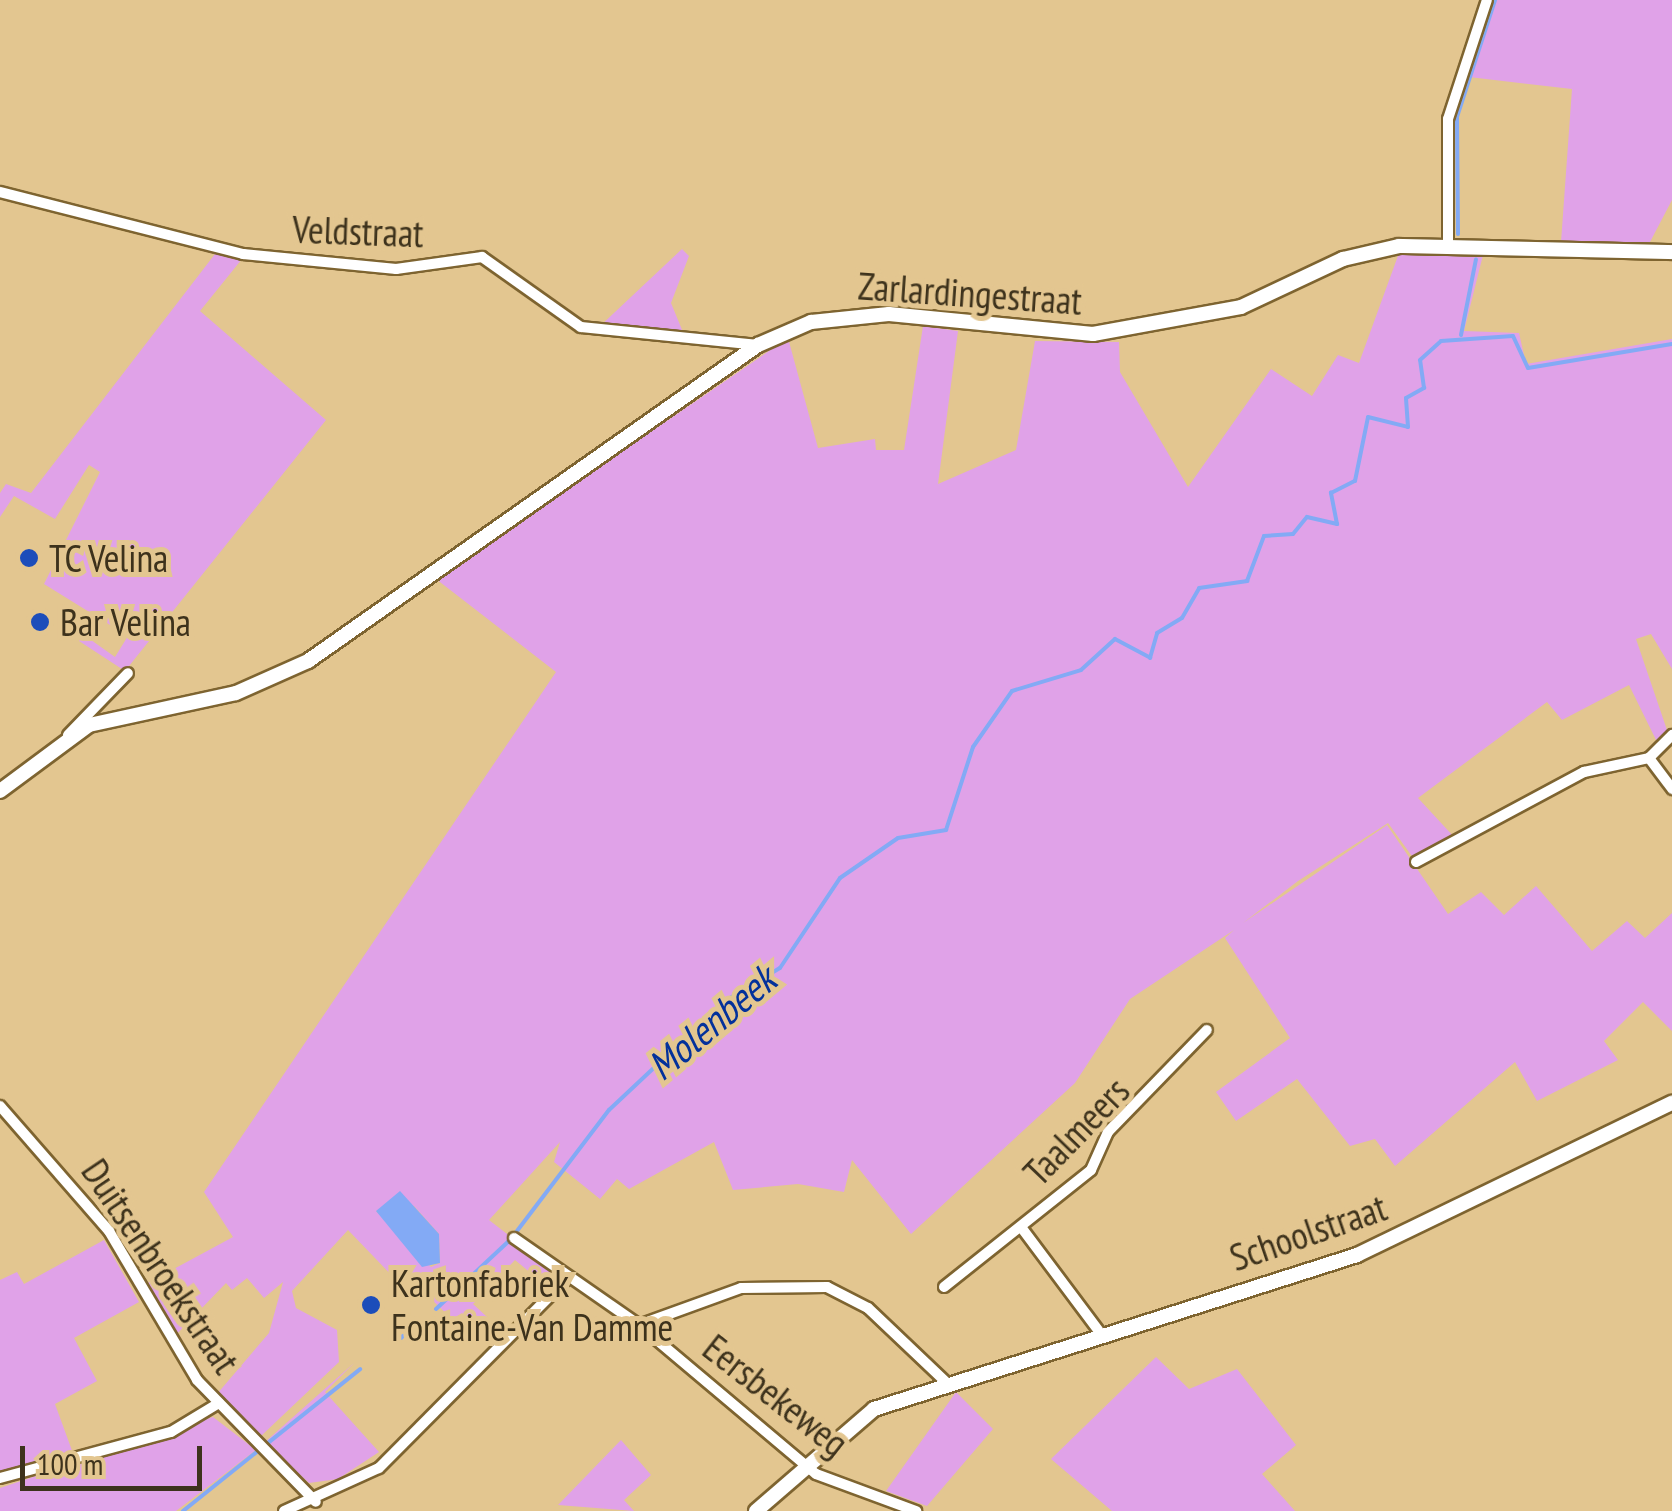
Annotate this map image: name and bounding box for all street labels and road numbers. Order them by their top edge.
street label: Veldstraat [292,206,424,256]
street label: Zarlardingestraat [857,262,1083,324]
street label: Taalmeers [1014,1068,1138,1194]
street label: Duitsenbroekstraat [73,1150,249,1382]
street label: Schoolstraat [1224,1184,1392,1280]
street label: Eersbekeweg [695,1324,857,1466]

